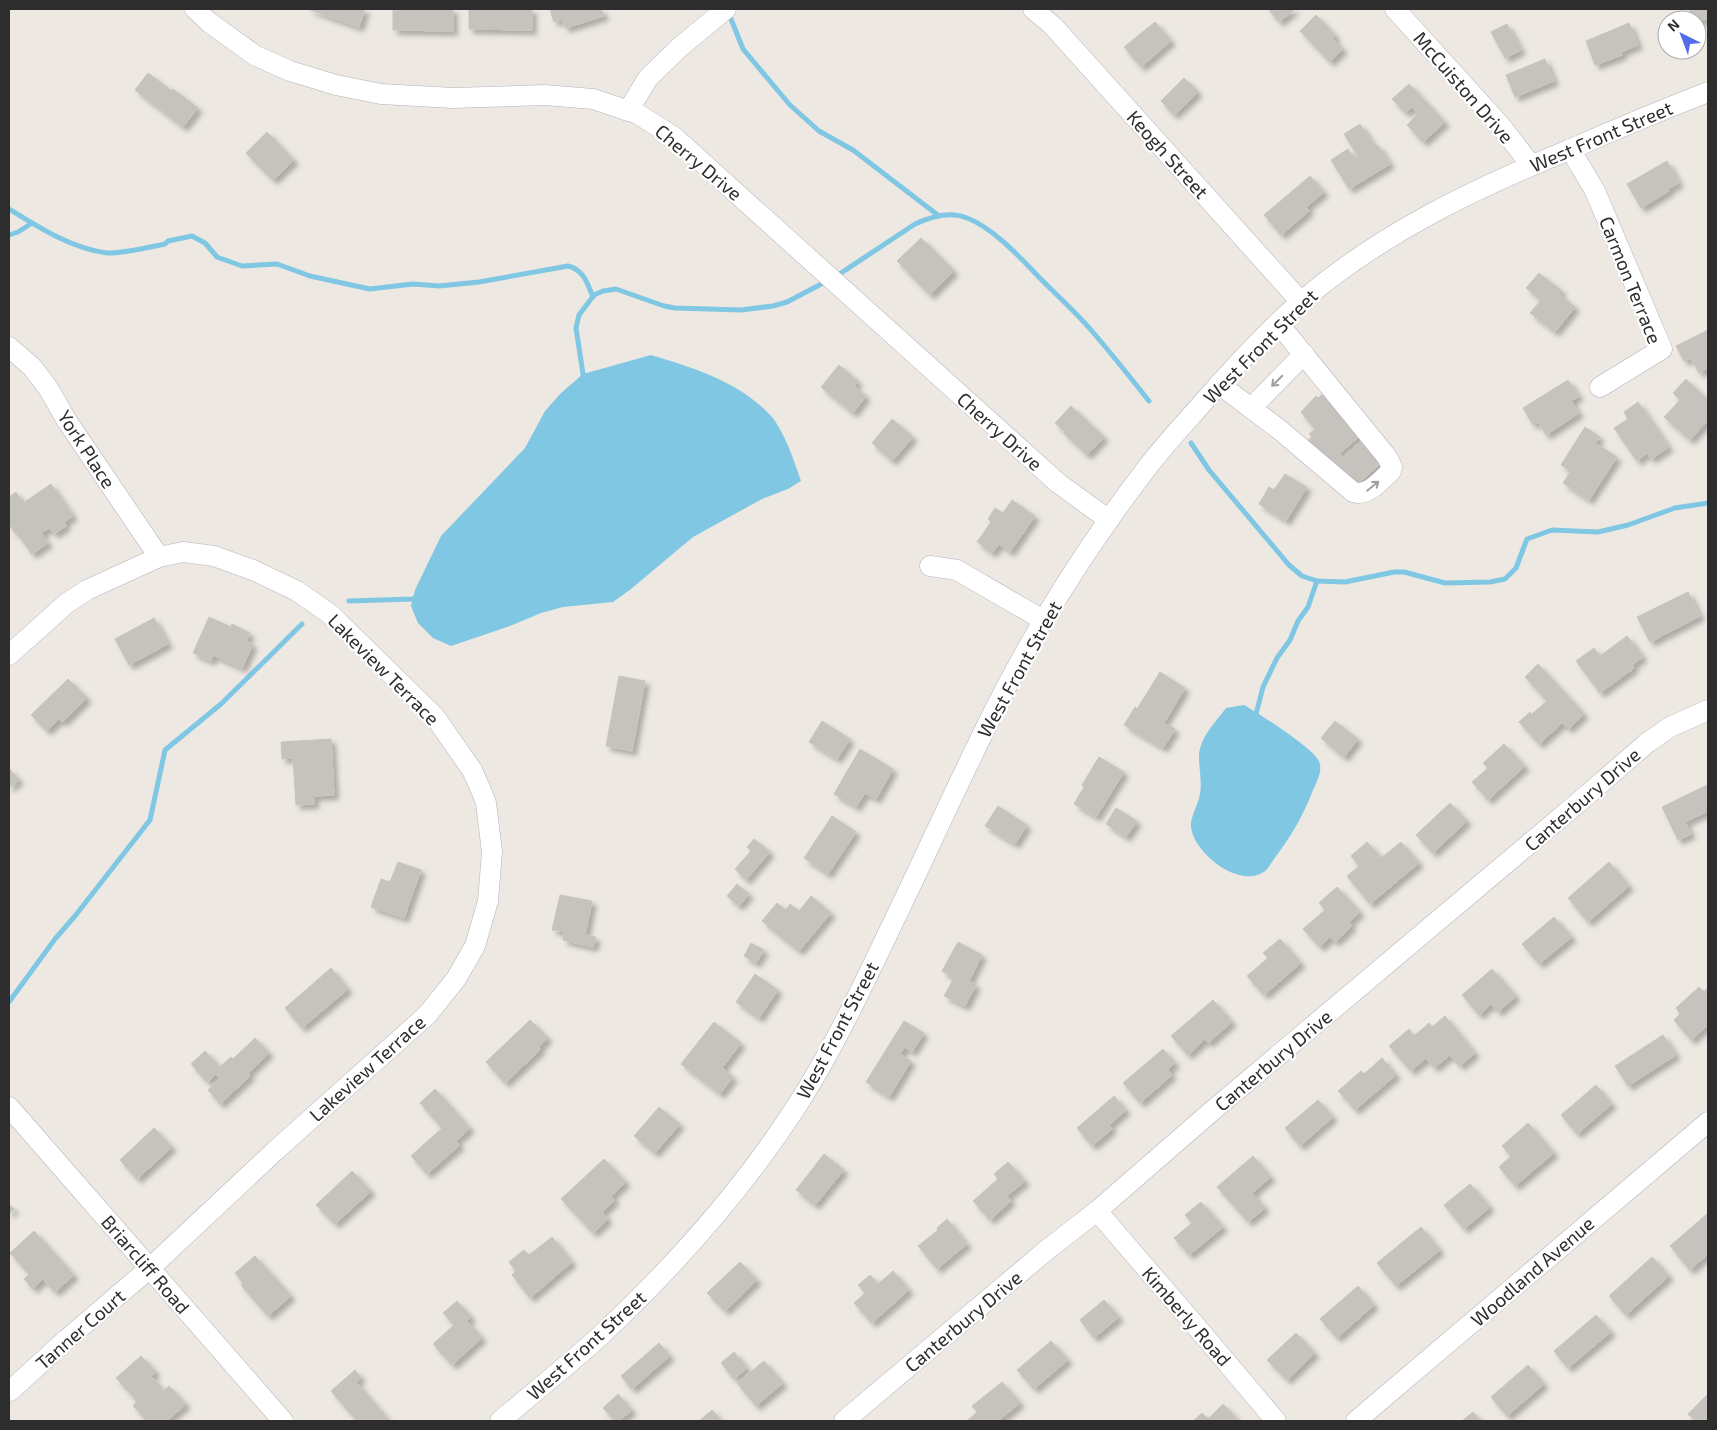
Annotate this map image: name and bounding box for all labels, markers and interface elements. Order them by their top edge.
north arrow [1657,10,1707,60]
text: N [1664,15,1682,35]
street label: McCuiston Drive [1409,26,1519,148]
street label: West Front Street [1526,96,1676,176]
street label: Keogh Street [1122,105,1214,203]
street label: Cherry Drive [651,119,747,205]
street label: Carmon Terrace [1595,213,1667,347]
street label: West Front Street [1198,284,1322,408]
one-way arrow [1271,375,1283,387]
street label: Cherry Drive [953,387,1047,475]
street label: York Place [53,406,121,492]
one-way arrow [1367,480,1380,491]
street label: West Front Street [972,597,1066,741]
street label: Lakeview Terrace [324,609,444,729]
street label: Canterbury Drive [1520,743,1644,855]
street label: West Front Street [791,957,883,1103]
street label: Canterbury Drive [1210,1004,1336,1116]
street label: Lakeview Terrace [304,1010,430,1126]
street label: Briarcliff Road [97,1210,195,1318]
street label: Woodland Avenue [1466,1211,1598,1331]
street label: Kimberly Road [1138,1262,1236,1370]
street label: Canterbury Drive [900,1265,1026,1377]
street label: Tanner Court [31,1284,129,1374]
street label: West Front Street [522,1285,650,1405]

